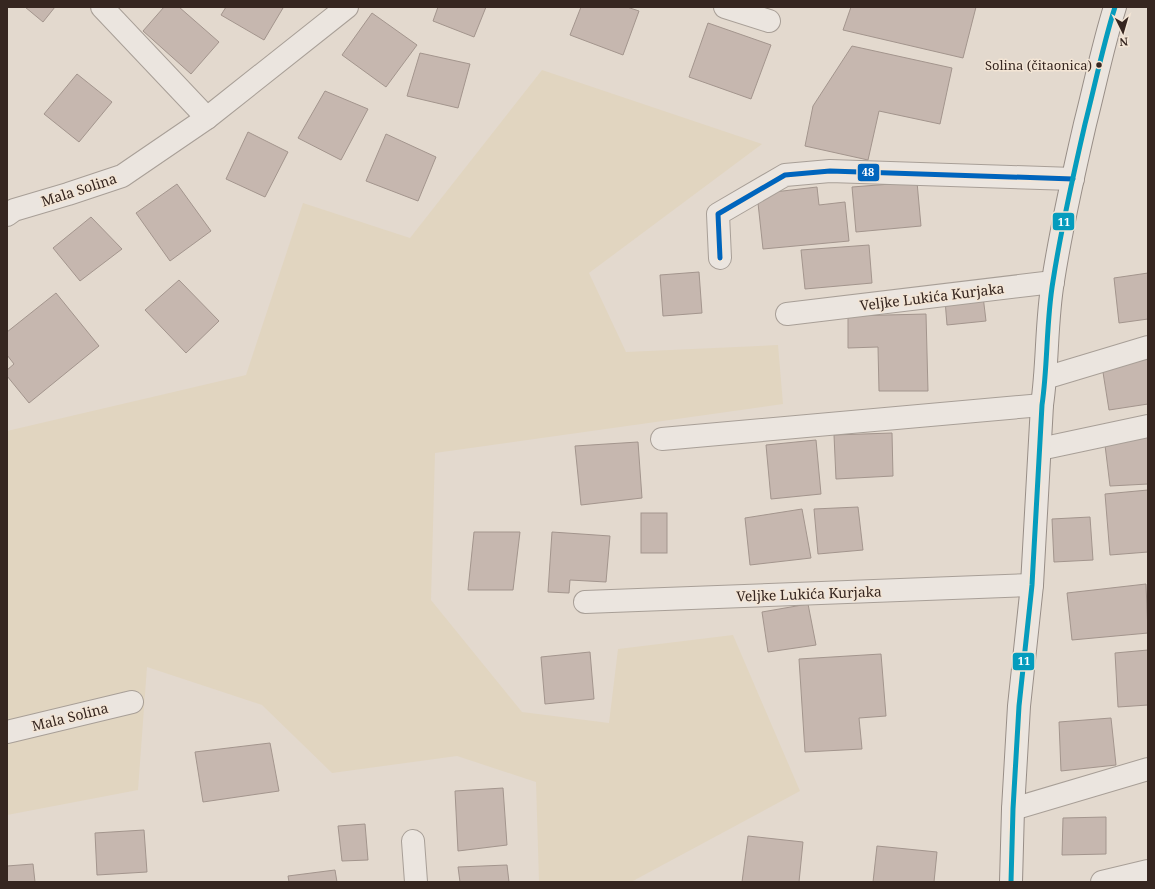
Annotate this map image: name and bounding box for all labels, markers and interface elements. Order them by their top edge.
north arrow [1103,12,1143,52]
text: N [1119,35,1129,50]
place label: Solina (čitaonica) [985,56,1092,74]
marker: Solina (čitaonica) [1094,60,1104,70]
line badge: 48 [857,163,880,182]
text: 48 [862,164,874,179]
street label: Mala Solina [39,168,119,211]
line badge: 11 [1052,212,1075,231]
text: 11 [1058,214,1070,229]
street label: Veljke Lukića Kurjaka [859,278,1005,315]
street label: Veljke Lukića Kurjaka [736,581,882,606]
line badge: 11 [1012,652,1035,671]
text: 11 [1018,653,1030,668]
street label: Mala Solina [30,698,110,735]

